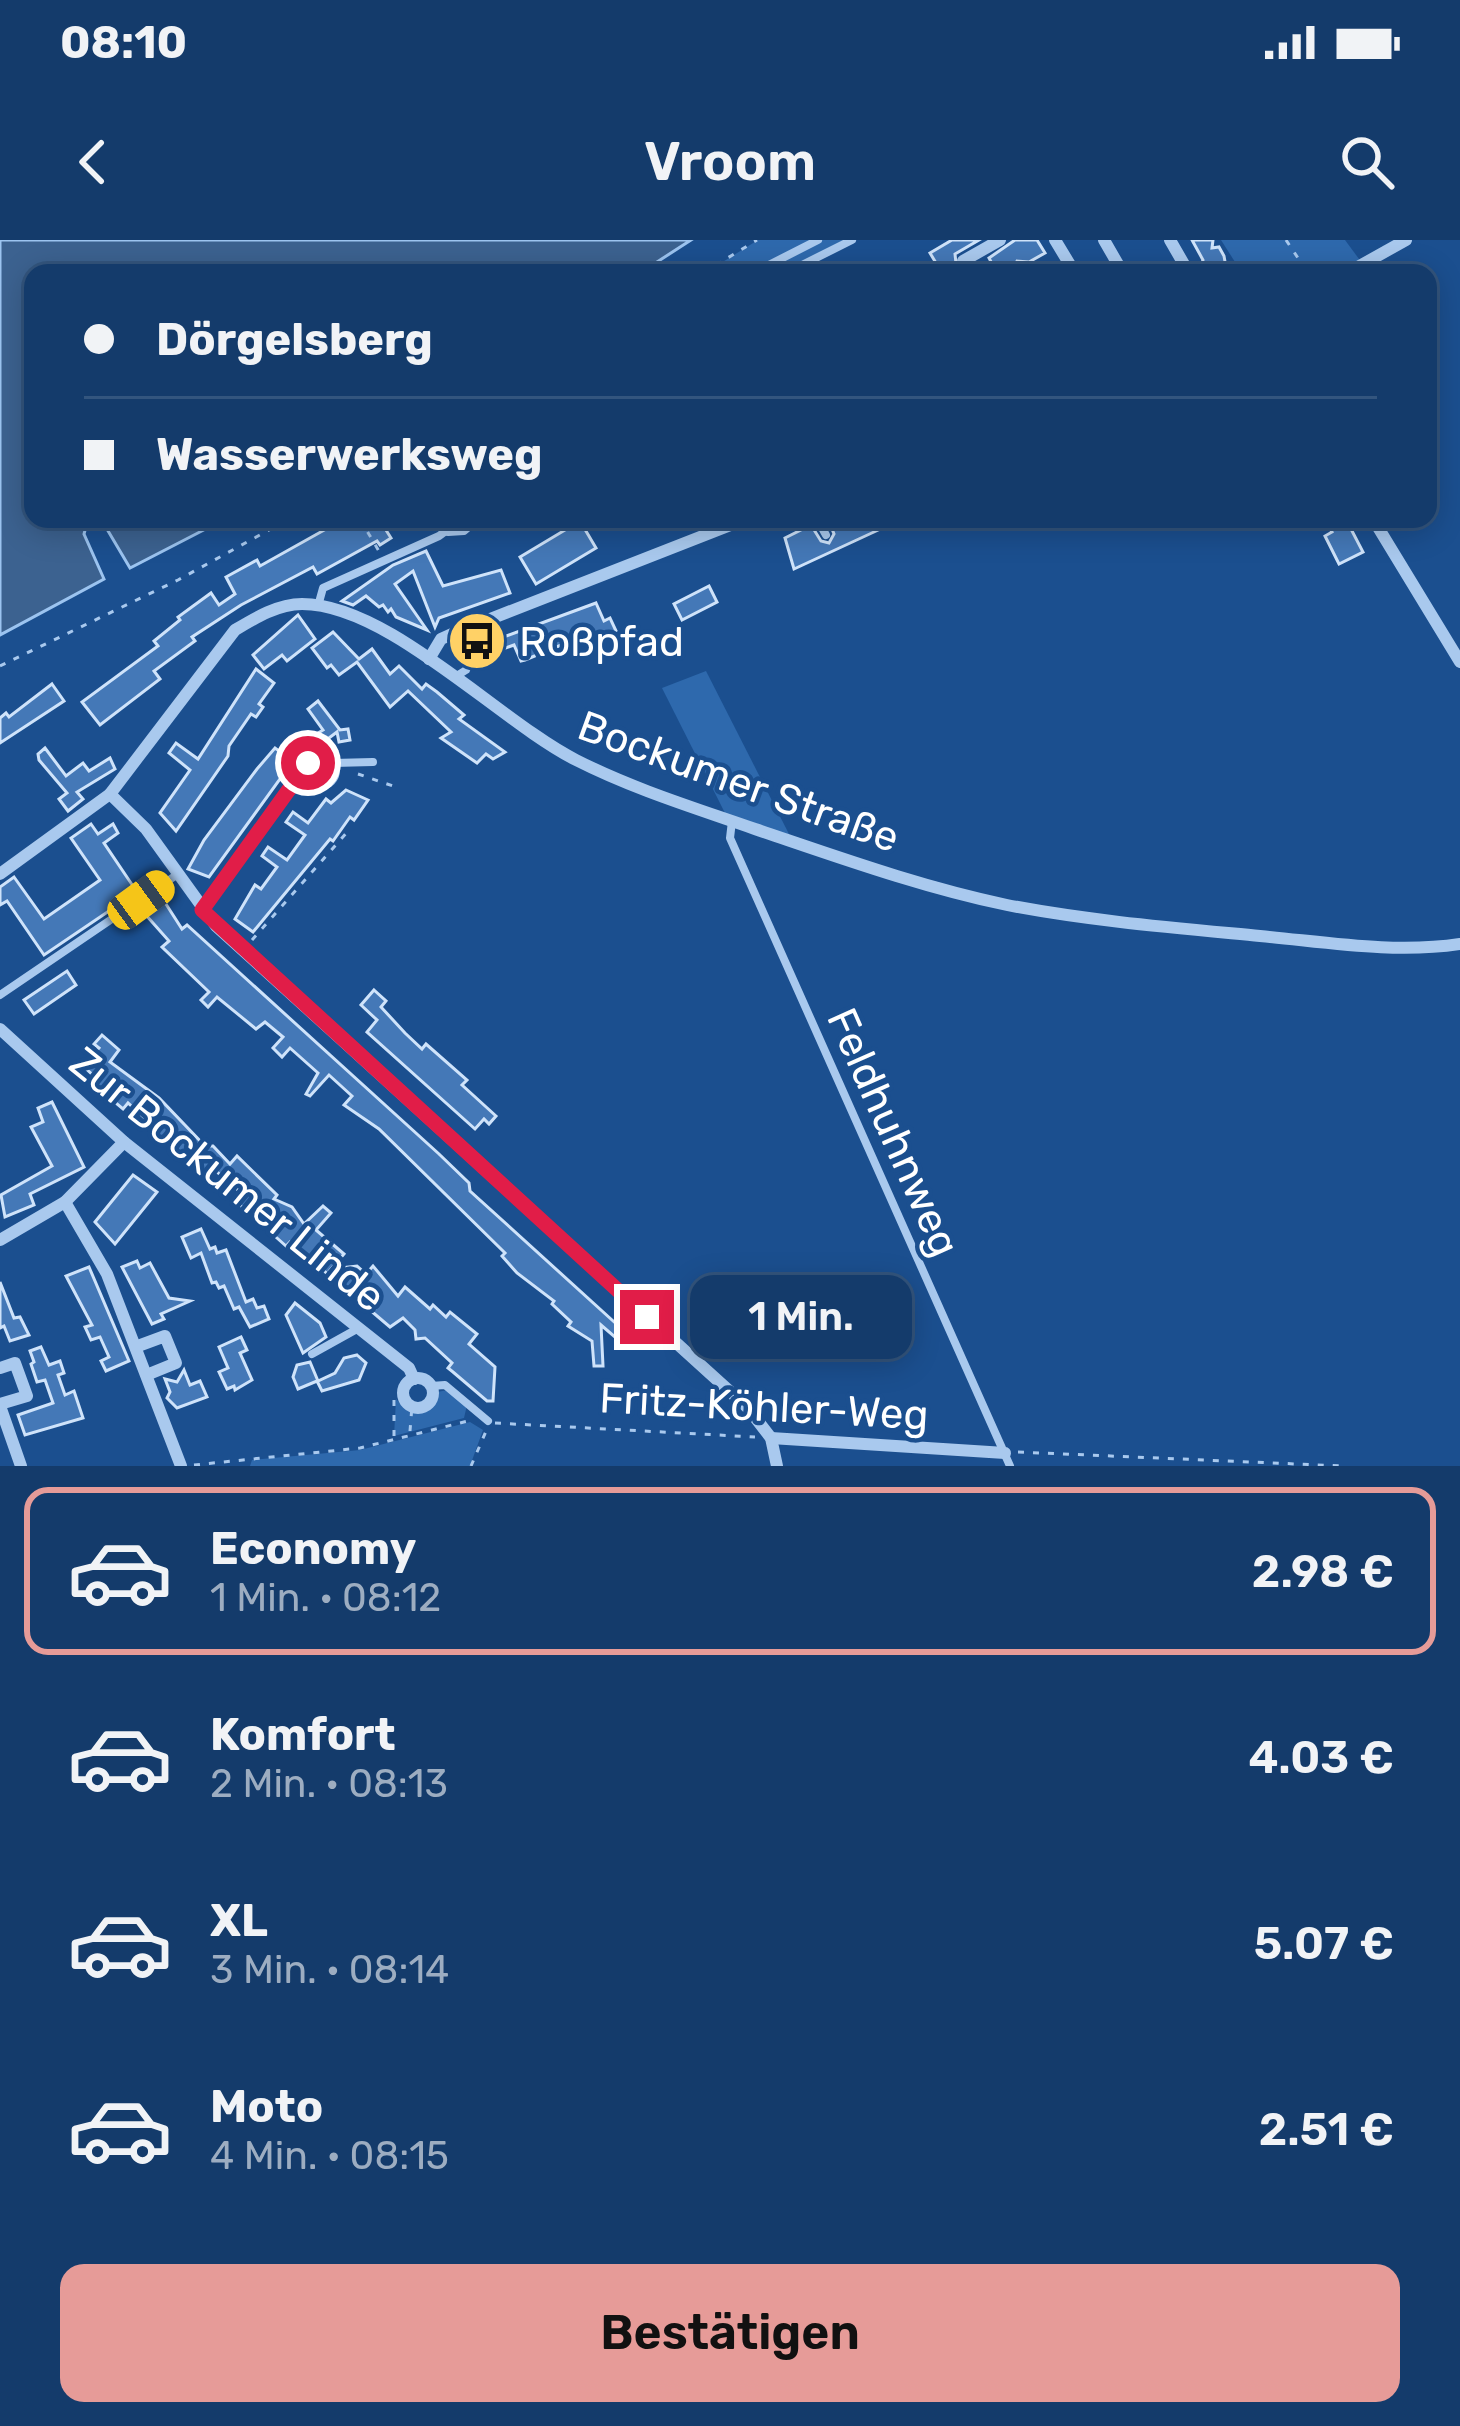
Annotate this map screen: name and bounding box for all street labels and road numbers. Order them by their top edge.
street label: Bockumer Straße [571,701,906,863]
street label: Feldhuhnweg [816,1001,970,1264]
street label: Zur Bockumer Linde [60,1037,395,1322]
street label: Fritz-Köhler-Weg [598,1373,930,1441]

